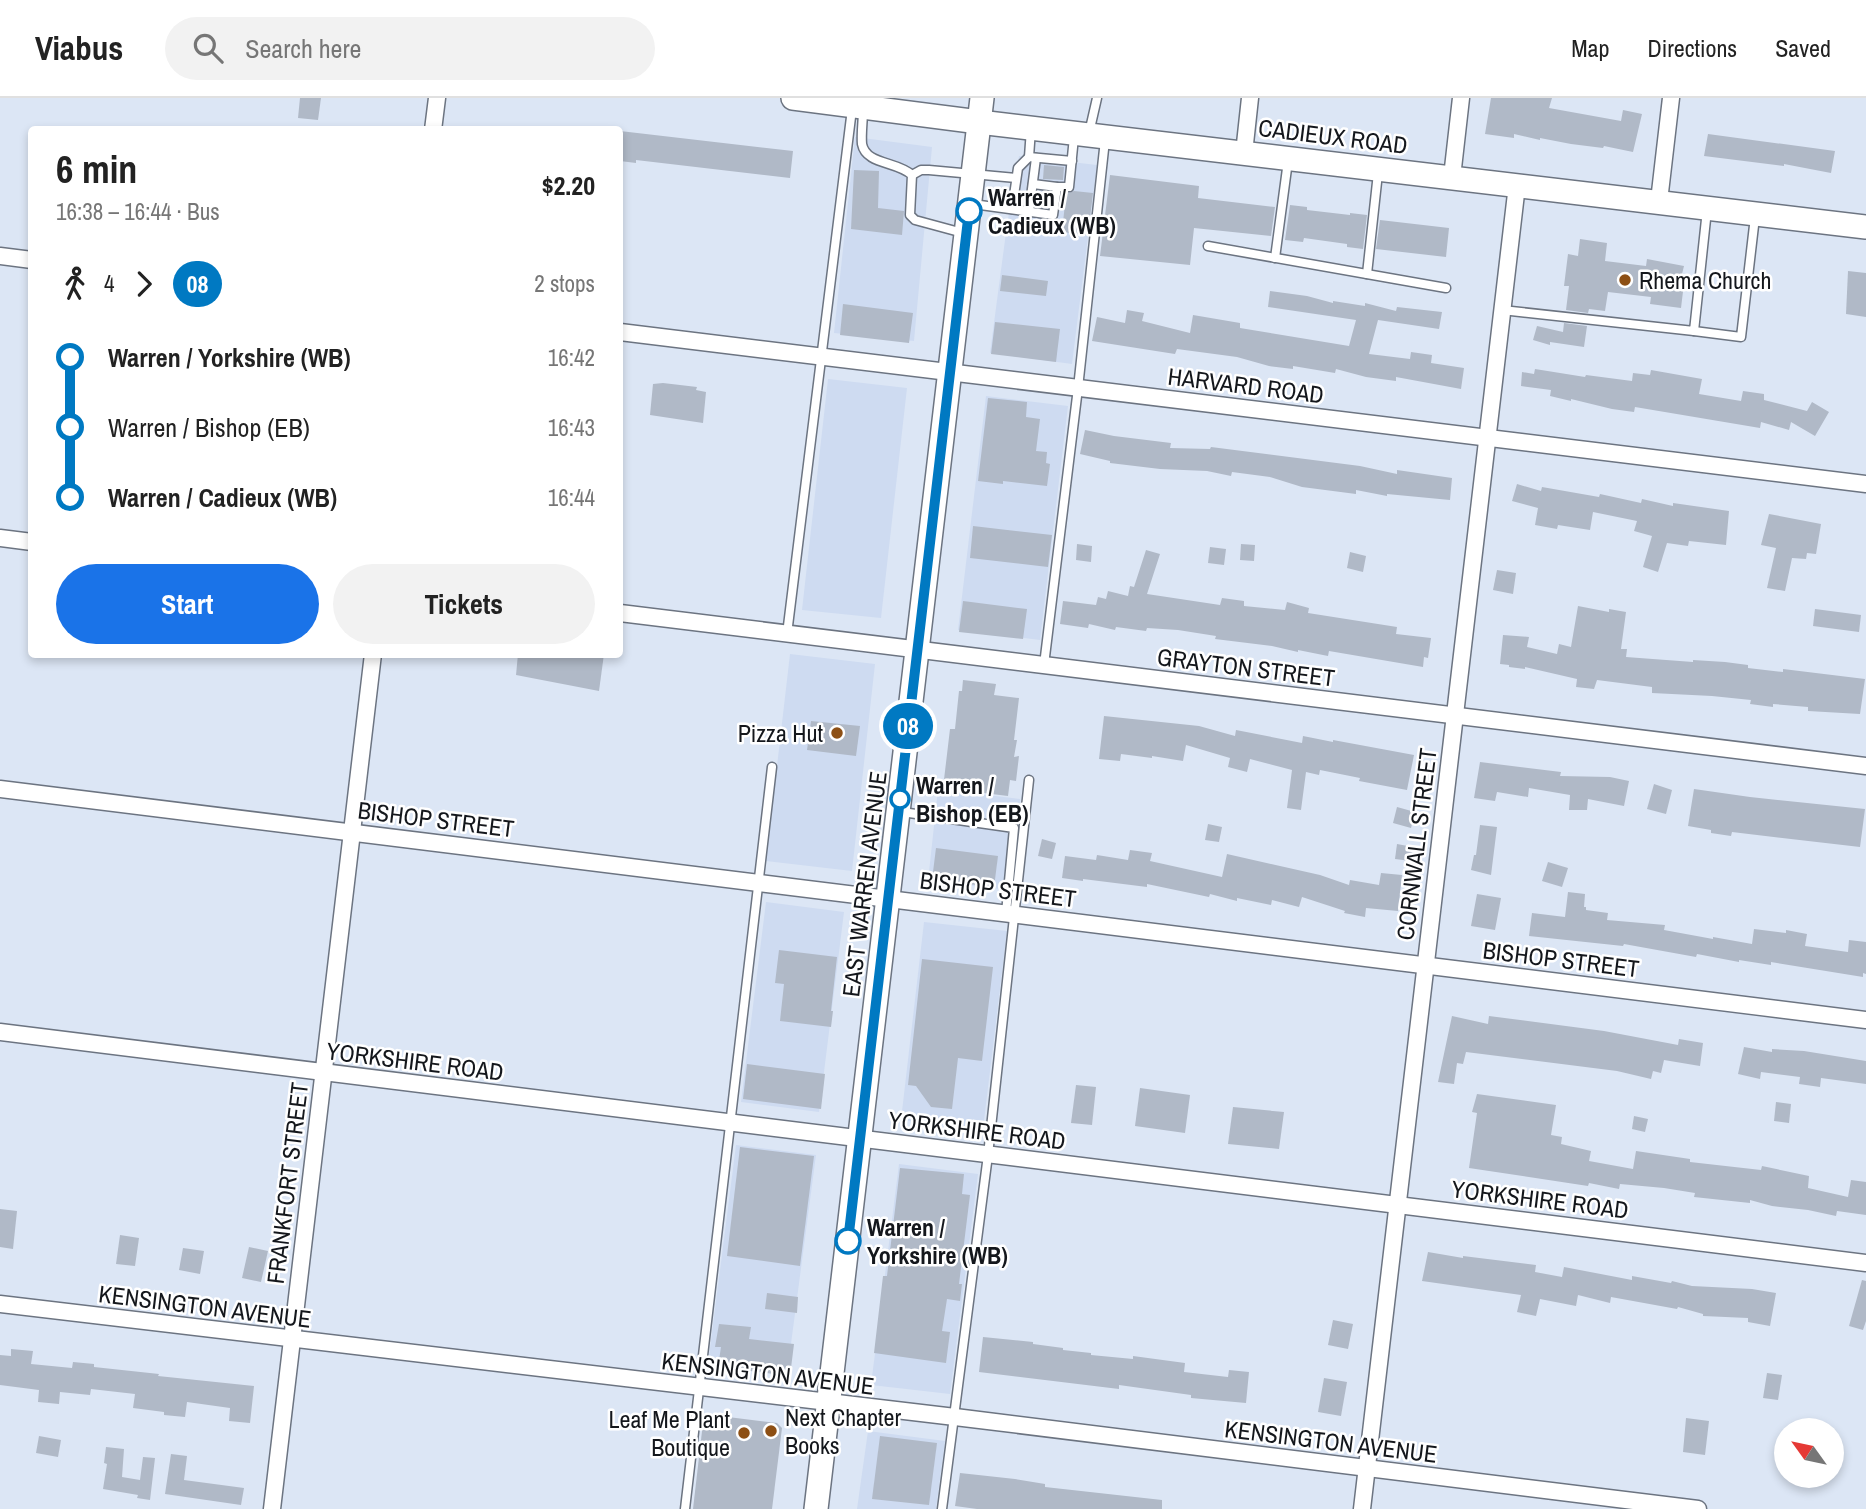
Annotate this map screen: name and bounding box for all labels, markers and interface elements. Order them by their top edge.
search box [165,17,655,80]
text: Viabus [35,26,123,70]
icon: search [189,29,227,67]
text: Search here [245,31,361,66]
text: Map [1571,32,1609,64]
text: Directions [1647,32,1737,64]
text: Saved [1775,32,1831,64]
street label: CADIEUX ROAD [1257,111,1409,161]
text: 6 min [56,144,137,195]
text: $2.20 [542,168,595,203]
place label: Warren / Cadieux (WB) [988,181,1116,241]
text: 16:38 – 16:44 · Bus [56,196,220,227]
marker: Warren / Cadieux (WB) [956,198,982,224]
place label: Rhema Church [1639,264,1771,296]
icon: walk [56,265,94,303]
icon: forward [125,265,163,303]
text: 4 [104,268,115,299]
text: 08 [187,268,208,300]
text: 2 stops [534,268,595,299]
marker: Rhema Church [1617,272,1633,288]
text: Warren / Yorkshire (WB) [108,340,351,375]
text: 16:42 [548,342,595,373]
street label: HARVARD ROAD [1166,360,1326,410]
text: Warren / Bishop (EB) [108,410,310,445]
text: 16:43 [548,412,595,443]
text: Warren / Cadieux (WB) [108,480,337,515]
text: 16:44 [548,482,595,513]
button: Start [56,564,319,644]
button: Tickets [333,564,595,644]
street label: GRAYTON STREET [1155,640,1337,694]
line badge: 08 [876,703,940,749]
text: 08 [897,710,919,742]
place label: Pizza Hut [738,717,824,749]
marker: Pizza Hut [829,725,845,741]
street label: CORNWALL STREET [1388,746,1444,942]
street label: EAST WARREN AVENUE [834,769,894,999]
place label: Warren / Bishop (EB) [916,769,1029,829]
marker: Warren / Bishop (EB) [890,789,910,809]
street label: BISHOP STREET [356,794,516,844]
street label: BISHOP STREET [918,864,1078,914]
street label: BISHOP STREET [1481,934,1641,984]
street label: YORKSHIRE ROAD [325,1034,505,1088]
street label: FRANKFORT STREET [259,1080,315,1286]
street label: YORKSHIRE ROAD [887,1103,1067,1157]
street label: YORKSHIRE ROAD [1450,1172,1630,1226]
place label: Warren / Yorkshire (WB) [867,1211,1008,1271]
marker: Warren / Yorkshire (WB) [835,1228,861,1254]
street label: KENSINGTON AVENUE [97,1277,313,1335]
street label: KENSINGTON AVENUE [660,1344,876,1402]
place label: Next Chapter Books [785,1401,901,1461]
place label: Leaf Me Plant Boutique [609,1403,731,1463]
street label: KENSINGTON AVENUE [1223,1412,1439,1470]
north arrow [1774,1418,1844,1488]
map controls [1774,1418,1844,1488]
marker: Next Chapter Books [763,1423,779,1439]
marker: Leaf Me Plant Boutique [736,1425,752,1441]

